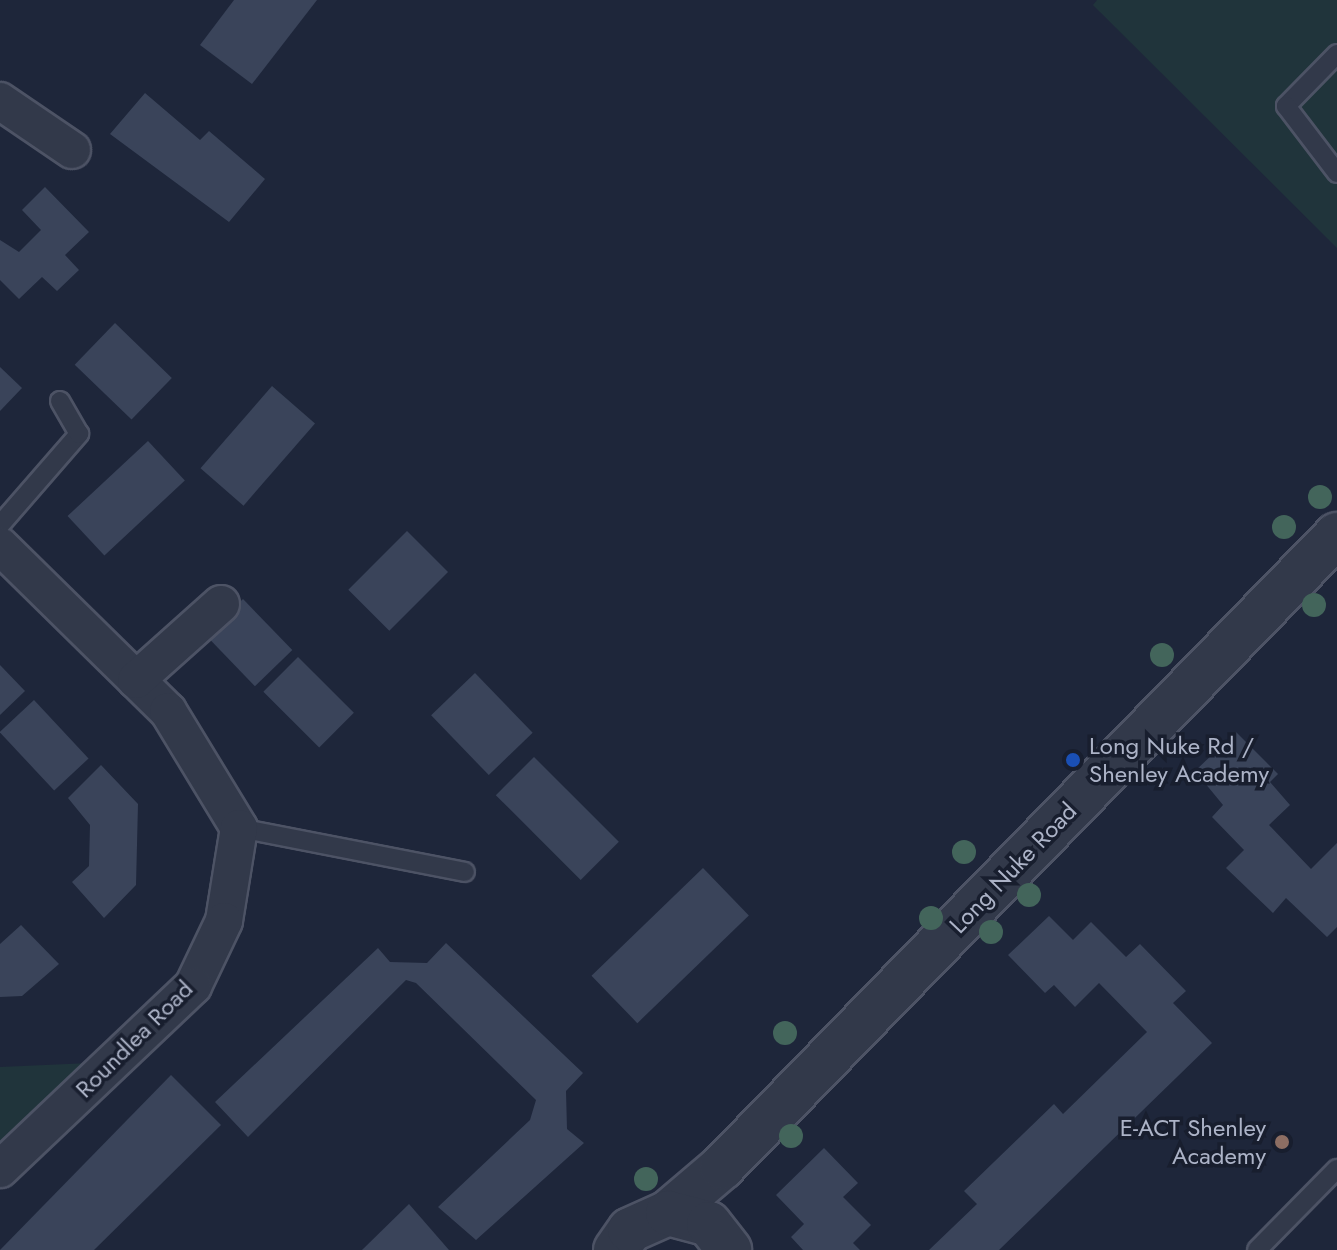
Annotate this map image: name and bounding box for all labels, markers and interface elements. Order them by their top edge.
place label: Long Nuke Rd / Shenley Academy [1089,732,1269,788]
marker: Long Nuke Rd / Shenley Academy [1064,751,1082,769]
street label: Long Nuke Road [944,797,1082,939]
street label: Roundlea Road [69,974,199,1104]
place label: E-ACT Shenley Academy [1120,1114,1266,1170]
marker: E-ACT Shenley Academy [1273,1133,1291,1151]

